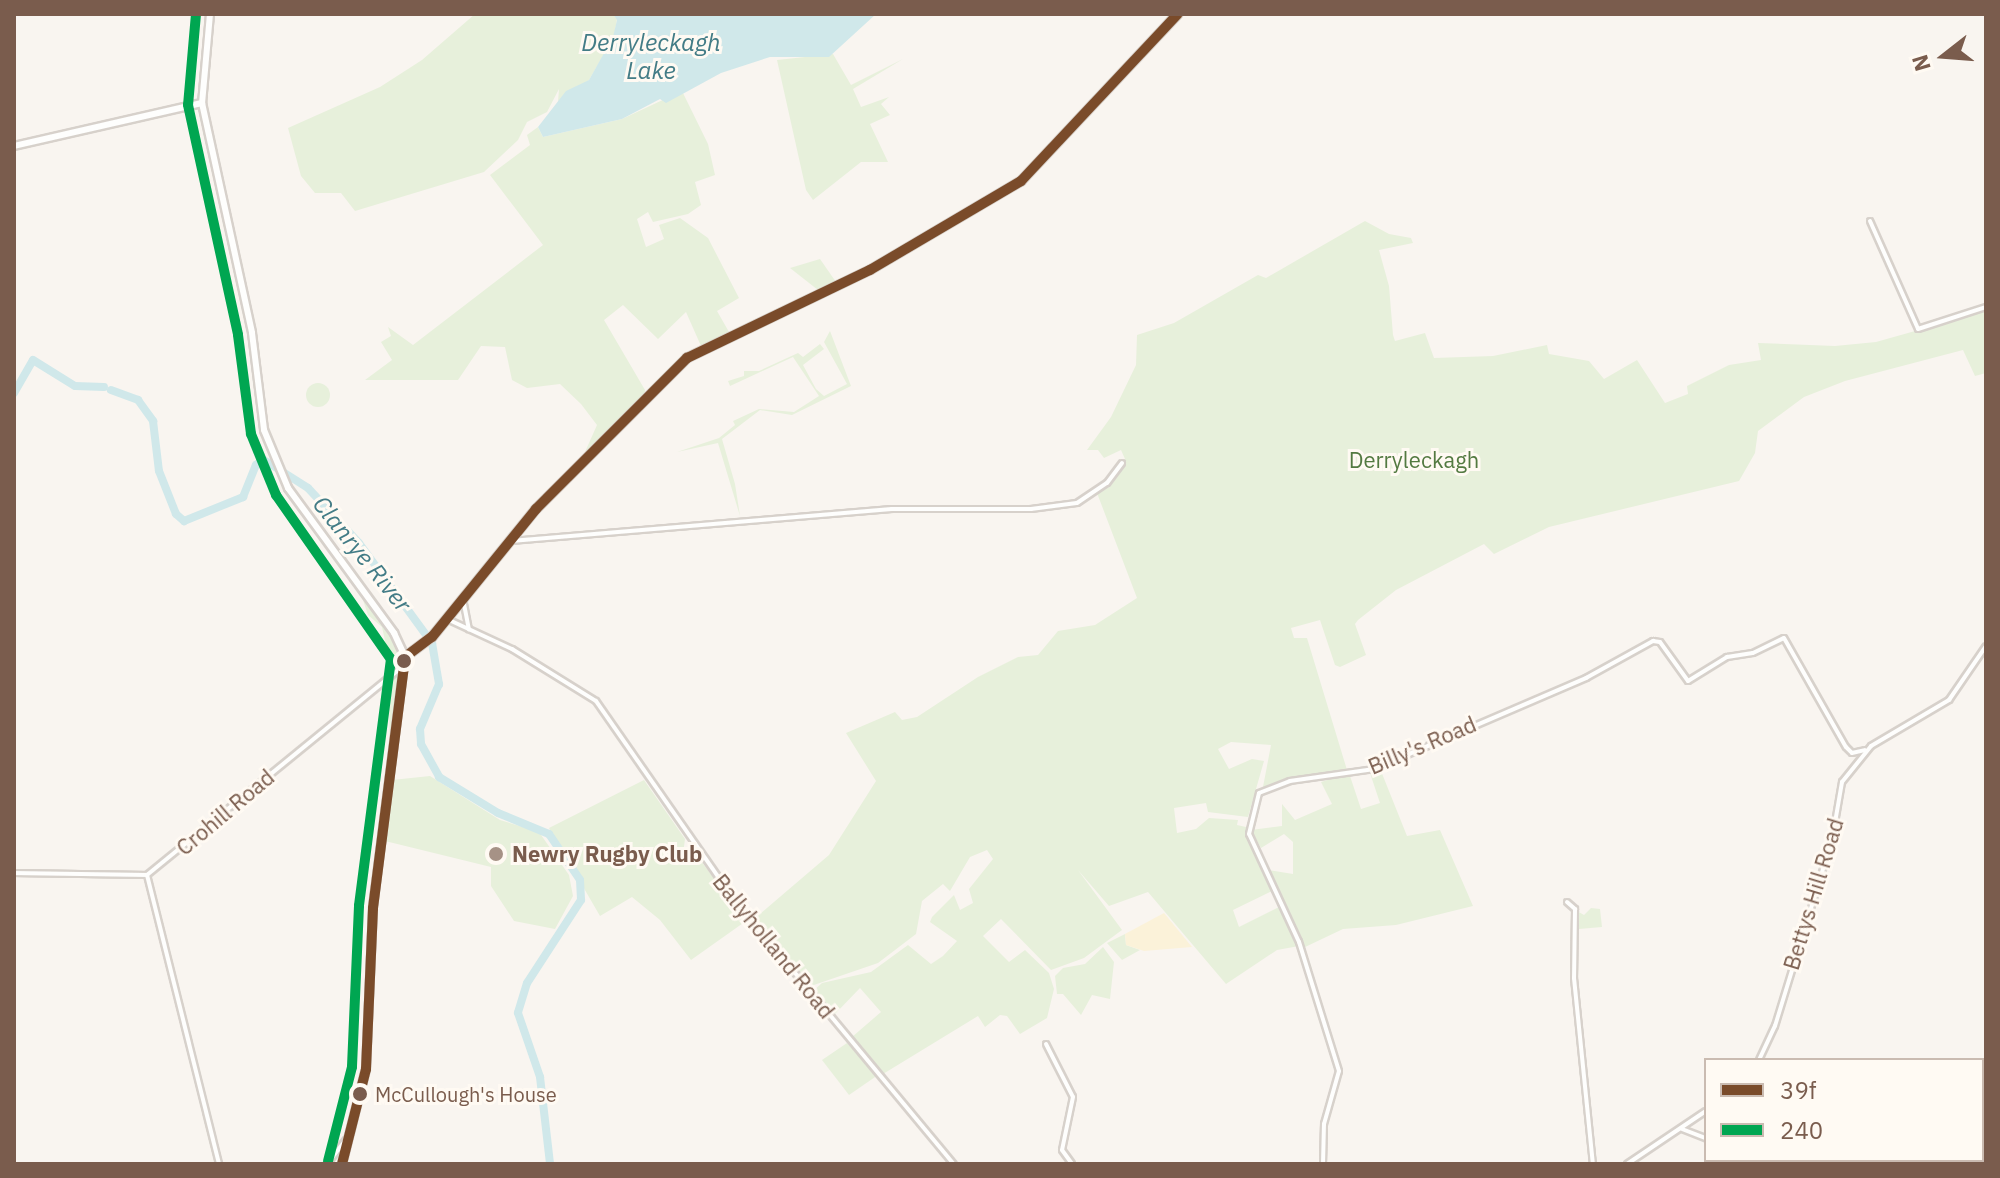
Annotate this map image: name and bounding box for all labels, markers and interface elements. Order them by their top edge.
north arrow [1904,16,1984,96]
water label: Derryleckagh Lake [581,29,721,85]
text: N [1904,51,1937,75]
park label: Derryleckagh [1349,447,1479,473]
water label: Clanrye River [307,490,417,618]
unlabelled marker [396,653,412,669]
street label: Billy's Road [1364,710,1480,780]
street label: Crohill Road [171,763,279,861]
street label: Bettys Hill Road [1777,815,1849,973]
place label: Newry Rugby Club [512,841,702,867]
marker: Newry Rugby Club [487,845,505,863]
street label: Ballyholland Road [708,868,840,1024]
legend [1704,1058,1984,1162]
text: 39f [1780,1074,1817,1106]
place label: McCullough's House [375,1082,557,1106]
marker: McCullough's House [352,1086,368,1102]
text: 240 [1780,1114,1823,1146]

